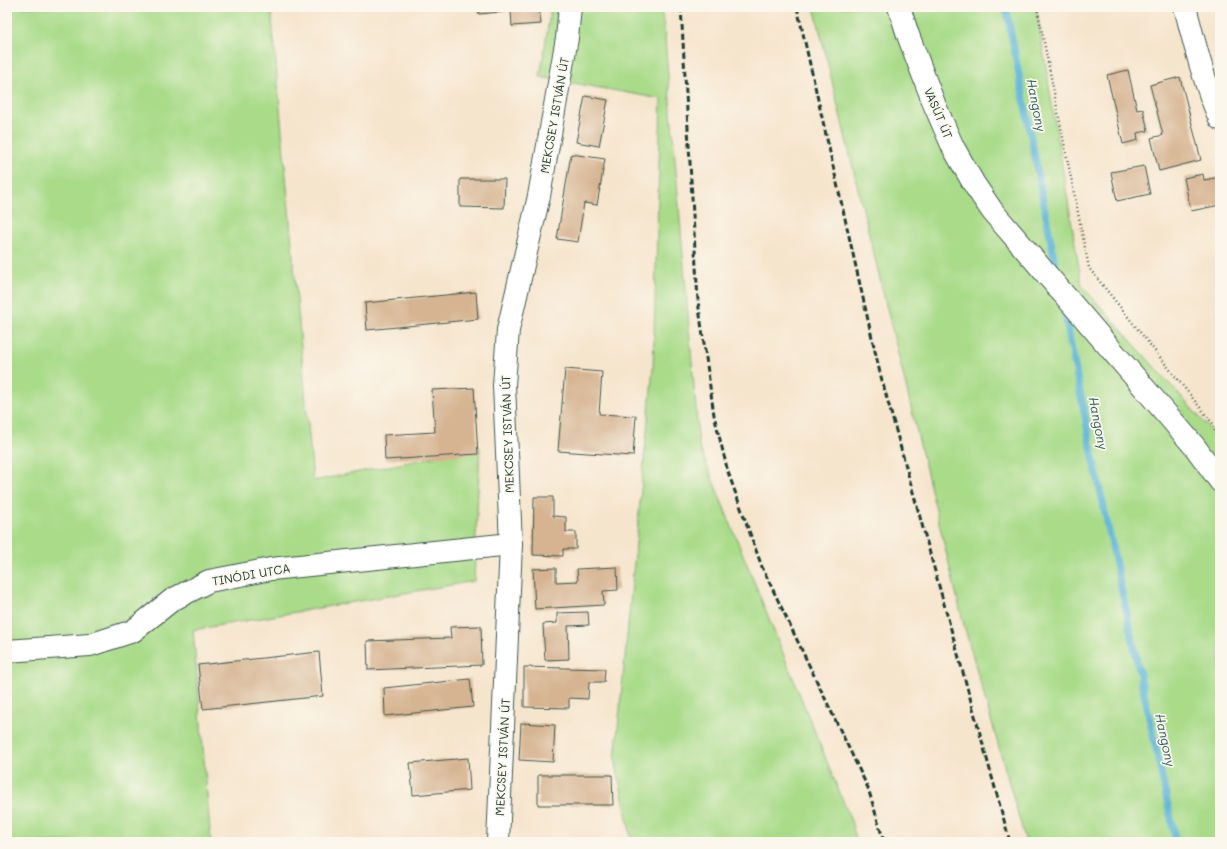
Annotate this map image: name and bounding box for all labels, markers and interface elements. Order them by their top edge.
street label: MEKCSEY ISTVÁN ÚT [536,55,572,174]
water label: Hangony [1024,77,1051,133]
street label: VASÚT ÚT [921,85,957,141]
street label: MEKCSEY ISTVÁN ÚT [497,374,517,493]
water label: Hangony [1086,395,1113,451]
street label: TINÓDI UTCA [211,559,291,589]
street label: MEKCSEY ISTVÁN ÚT [491,697,513,816]
water label: Hangony [1152,712,1180,768]

